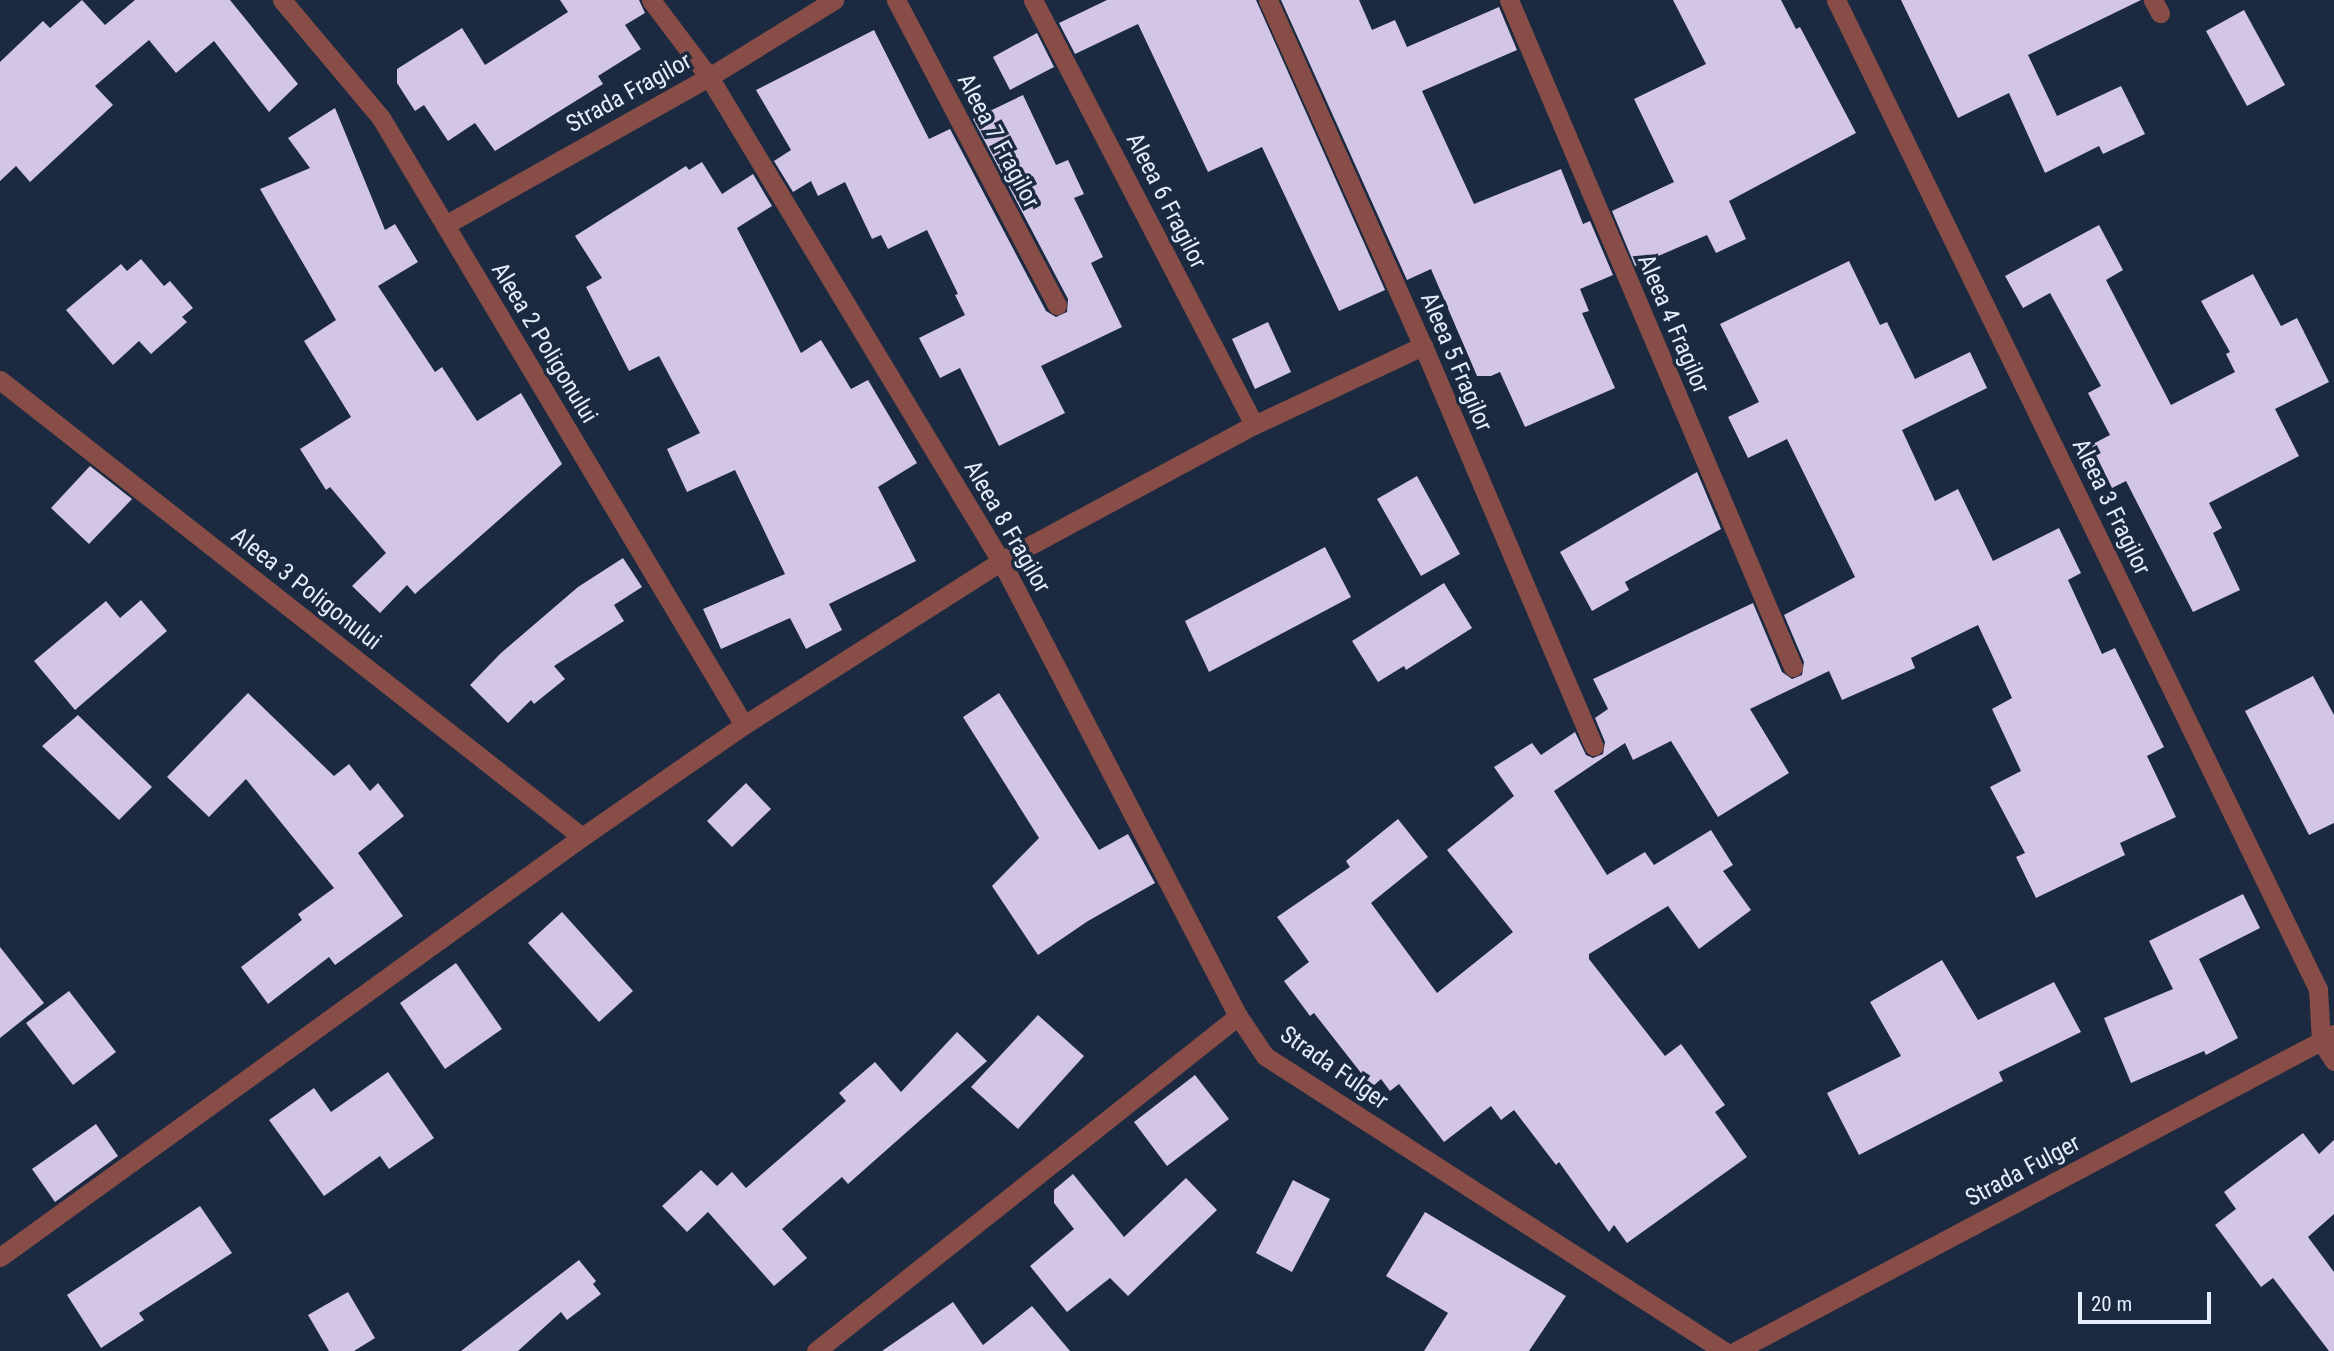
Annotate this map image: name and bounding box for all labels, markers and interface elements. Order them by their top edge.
street label: Strada Fragilor [561,47,697,139]
street label: Aleea 7 Fragilor [951,69,1045,213]
street label: Aleea 6 Fragilor [1120,129,1212,273]
street label: Aleea 4 Fragilor [1631,250,1715,398]
street label: Aleea 2 Poligonului [485,258,603,428]
street label: Aleea 5 Fragilor [1414,288,1498,436]
street label: Aleea 3 Fragilor [2066,434,2156,580]
street label: Aleea 8 Fragilor [958,456,1056,598]
street label: Aleea 3 Poligonului [225,522,387,656]
street label: Strada Fulger [1274,1020,1394,1116]
street label: Strada Fulger [1961,1129,2085,1213]
scale bar [2082,1278,2215,1322]
text: 20 m [2091,1292,2132,1316]

